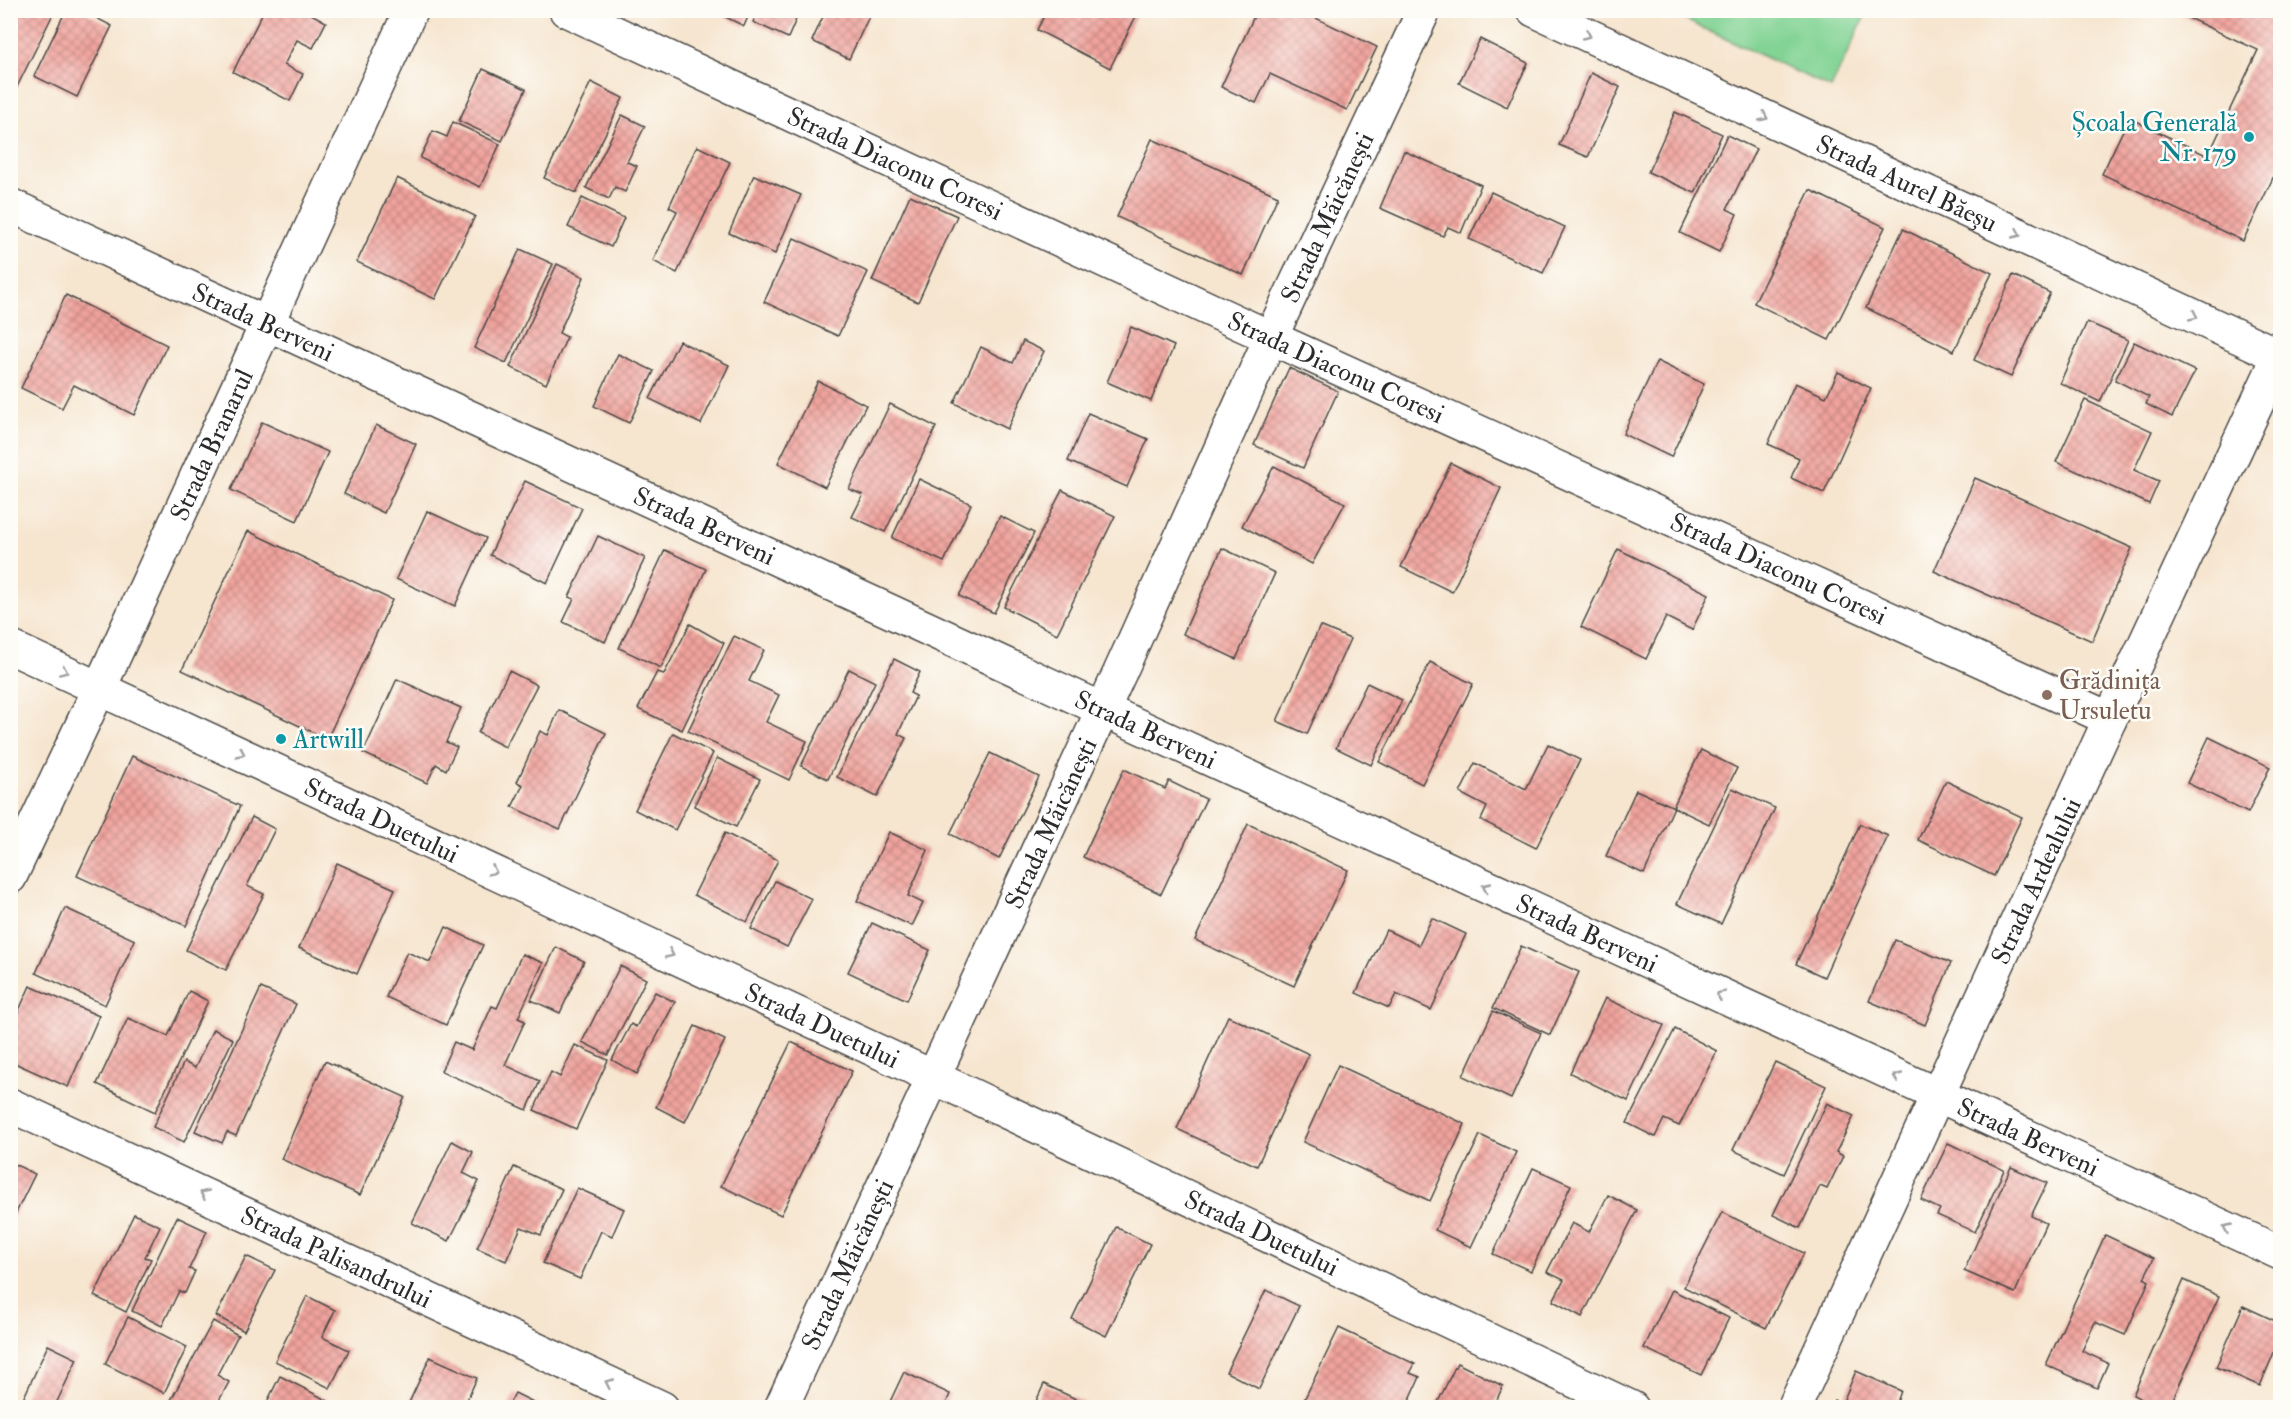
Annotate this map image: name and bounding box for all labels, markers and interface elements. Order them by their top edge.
one-way arrow [1581,28,1592,40]
street label: Strada Diaconu Coresi [782,100,1008,228]
place label: Școala Generală Nr. 179 [2071,107,2237,169]
one-way arrow [1758,110,1769,122]
street label: Strada Măicănești [1274,127,1382,308]
street label: Strada Aurel Băeșu [1811,128,2002,240]
marker: Școala Generală Nr. 179 [2242,130,2256,144]
one-way arrow [2011,227,2022,239]
street label: Strada Berveni [187,276,339,369]
street label: Strada Diaconu Coresi [1222,305,1449,431]
one-way arrow [2188,309,2199,321]
street label: Strada Branarul [164,364,261,526]
street label: Strada Berveni [628,480,780,573]
street label: Strada Diaconu Coresi [1665,506,1891,632]
one-way arrow [57,663,68,675]
place label: Grădinița Ursuletu [2059,665,2161,727]
street label: Strada Berveni [1070,684,1221,777]
marker: Grădinița Ursuletu [2040,688,2054,702]
place label: Artwill [292,724,364,756]
marker: Artwill [274,732,288,746]
street label: Strada Măicănești [998,733,1105,914]
one-way arrow [234,745,245,757]
street label: Strada Duetului [299,771,464,871]
street label: Strada Ardealului [1985,793,2089,970]
one-way arrow [487,864,498,876]
one-way arrow [1482,882,1493,894]
street label: Strada Berveni [1511,888,1663,980]
one-way arrow [663,947,674,959]
street label: Strada Duetului [739,977,904,1076]
one-way arrow [1716,991,1727,1003]
one-way arrow [1893,1073,1904,1085]
street label: Strada Berveni [1952,1091,2104,1184]
street label: Strada Măicănești [795,1174,901,1355]
street label: Strada Duetului [1179,1183,1344,1284]
one-way arrow [199,1190,210,1202]
street label: Strada Palisandrului [235,1199,437,1316]
one-way arrow [2223,1224,2234,1236]
one-way arrow [604,1378,615,1390]

